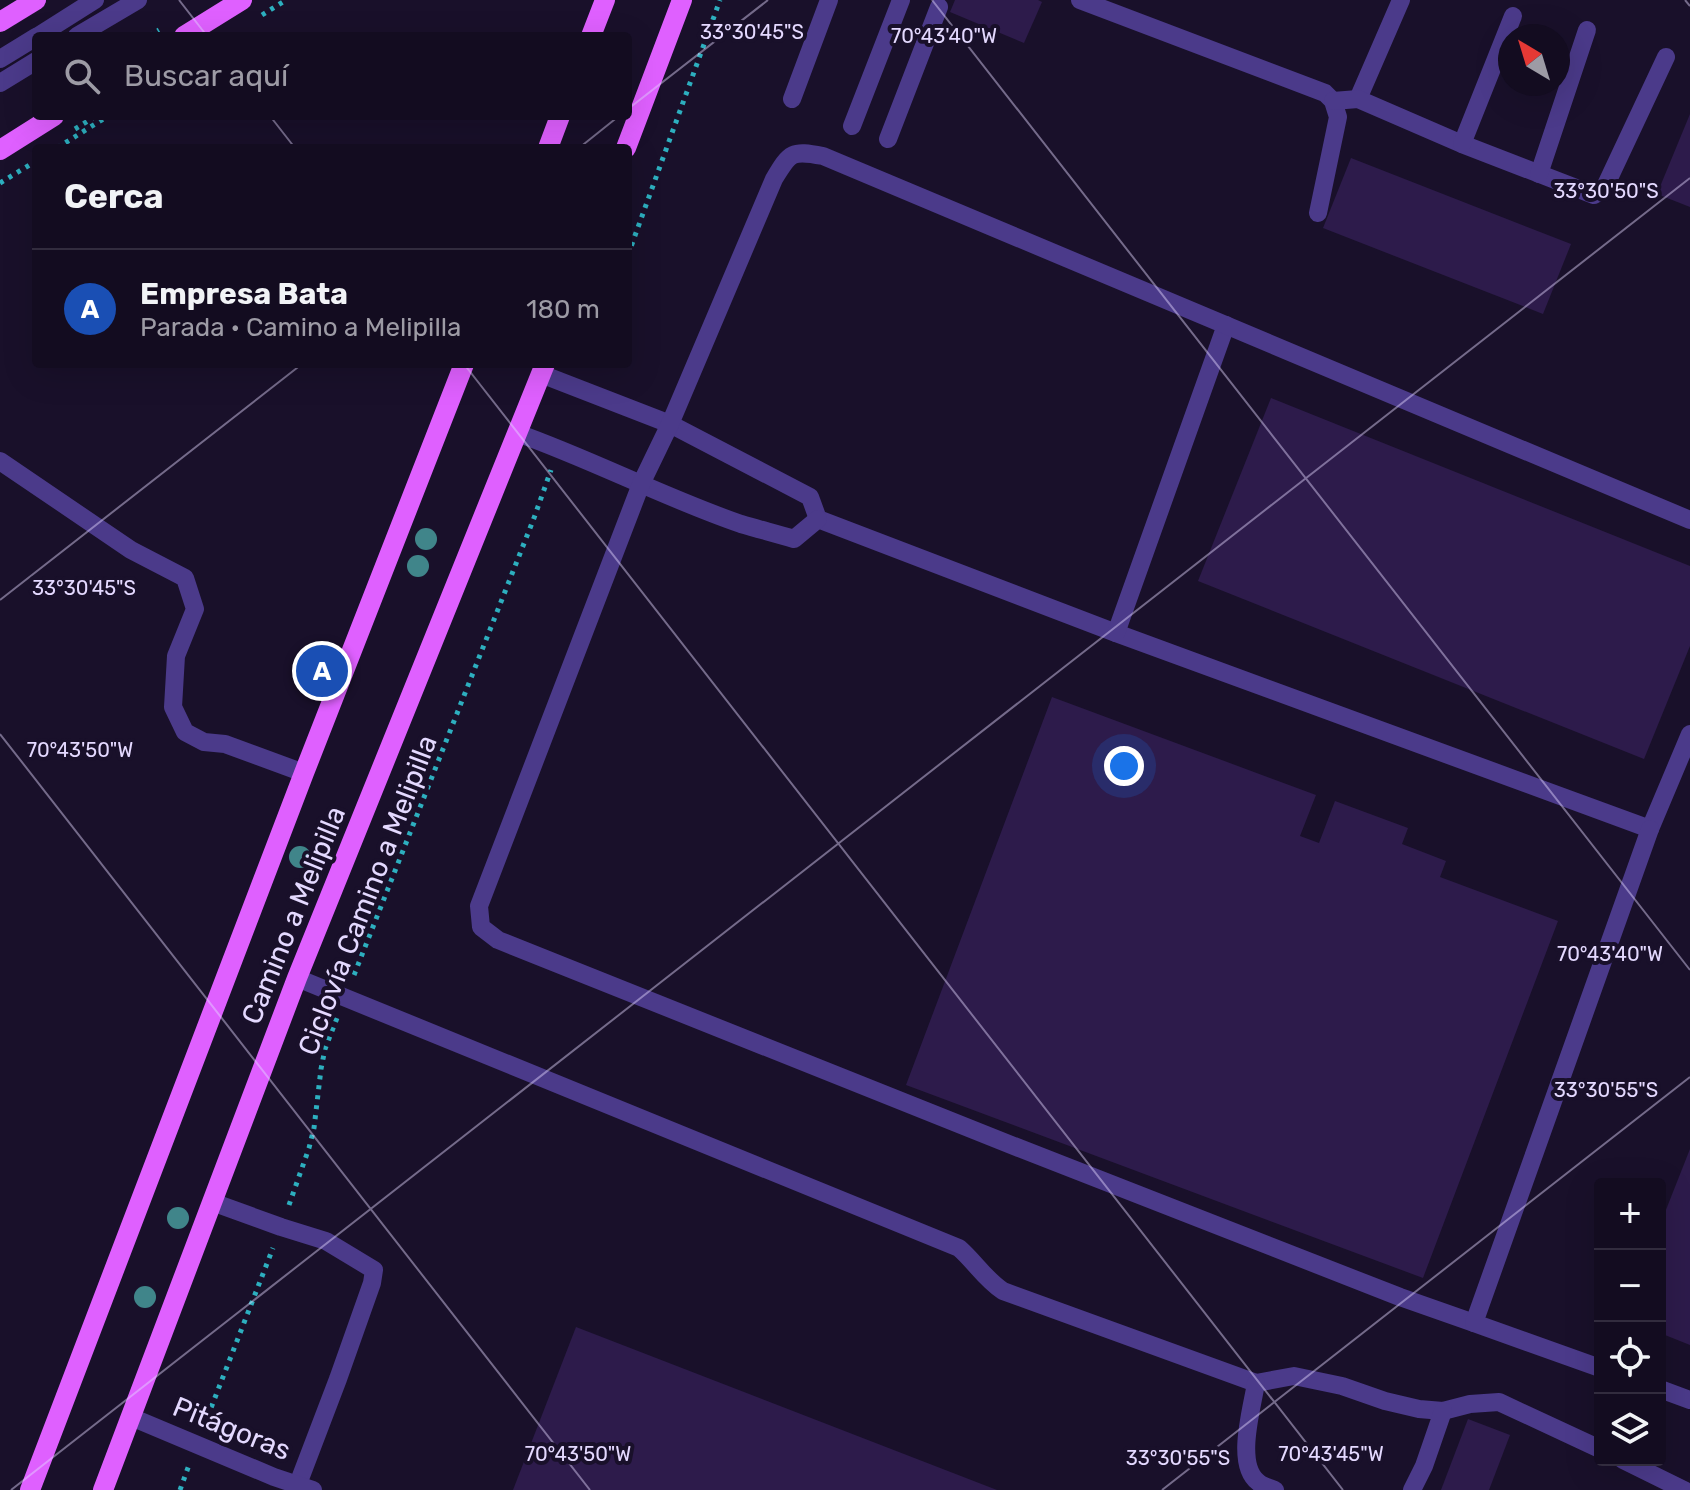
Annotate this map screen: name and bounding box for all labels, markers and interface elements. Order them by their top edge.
text: 33°30'45"S [700,20,804,44]
text: 70°43'40"W [891,24,997,48]
north arrow [1498,24,1570,96]
search box [32,32,632,120]
icon: search [60,54,104,98]
text: Buscar aquí [124,58,288,94]
text: Cerca [64,176,163,217]
text: 33°30'50"S [1553,179,1659,203]
text: Empresa Bata [140,276,348,312]
text: A [81,294,99,325]
text: 180 m [526,294,600,325]
text: Parada · Camino a Melipilla [140,312,461,343]
text: 33°30'45"S [32,576,136,600]
pin: A [296,641,348,701]
street label: Ciclovía Camino a Melipilla [290,730,444,1060]
text: 70°43'50"W [27,738,133,762]
your location [1104,746,1144,786]
street label: Camino a Melipilla [234,801,352,1029]
text: 70°43'40"W [1557,942,1663,966]
text: 33°30'55"S [1554,1078,1658,1102]
map controls [1594,1178,1666,1466]
button: + [1594,1178,1666,1250]
button: − [1594,1250,1666,1322]
button: locate [1594,1322,1666,1394]
street label: Pitágoras [168,1390,296,1467]
button: layers [1594,1394,1666,1466]
text: 70°43'50"W [525,1442,631,1466]
text: 70°43'45"W [1278,1442,1384,1466]
text: 33°30'55"S [1126,1446,1230,1470]

